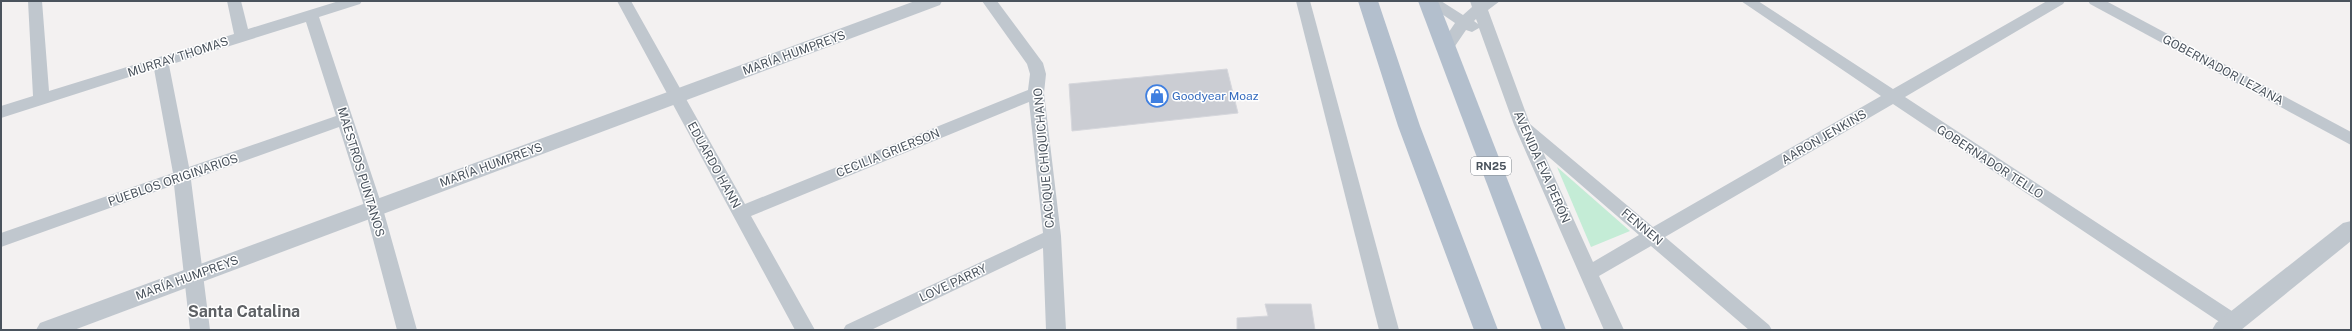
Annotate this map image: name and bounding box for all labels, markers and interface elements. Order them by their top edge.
street label: MARÍA HUMPREYS [741,28,847,78]
street label: GOBERNADOR LEZANA [2160,32,2286,108]
street label: MURRAY THOMAS [126,34,230,80]
shop icon: Goodyear Moaz [1144,83,1170,109]
street label: CACIQUE CHIQUICHANO [1031,87,1057,229]
place label: Goodyear Moaz [1172,89,1259,103]
street label: MAESTROS PUNTANOS [335,105,387,239]
street label: AARON JENKINS [1779,107,1869,167]
street label: AVENIDA EVA PERÓN [1511,109,1573,225]
street label: EDUARDO HANN [685,119,743,211]
street label: GOBERNADOR TELLO [1934,122,2046,202]
street label: CECILIA GRIERSON [834,126,942,180]
street label: MARÍA HUMPREYS [438,140,544,190]
street label: PUEBLOS ORIGINARIOS [106,151,240,209]
road number: RN25 [1471,157,1511,175]
street label: FENNEN [1619,206,1665,248]
street label: MARÍA HUMPREYS [134,253,240,303]
street label: LOVE PARRY [917,261,989,305]
district label: Santa Catalina [188,302,300,321]

